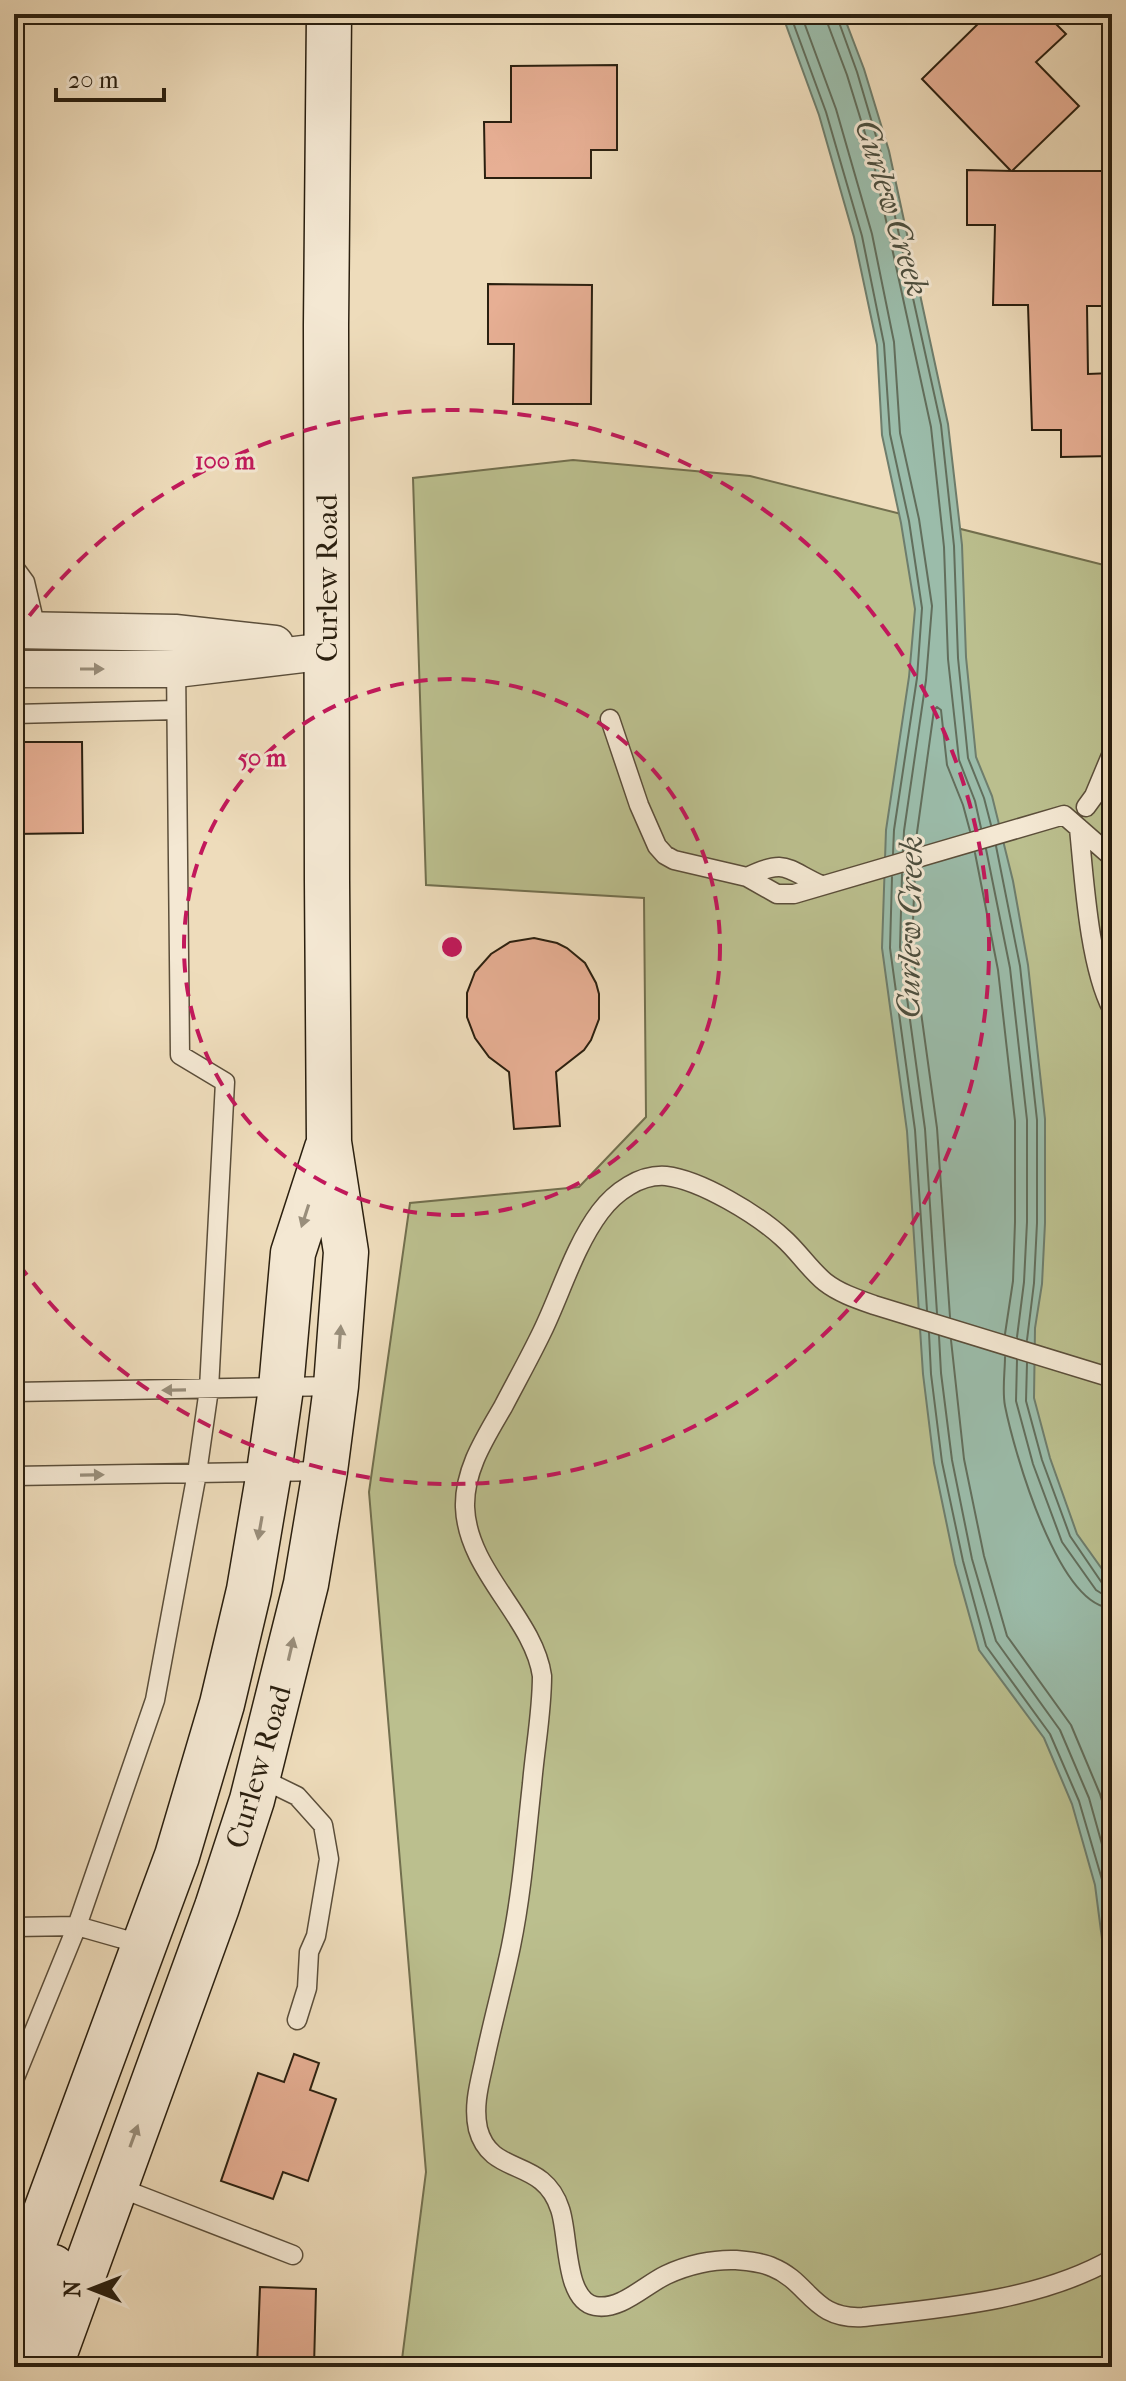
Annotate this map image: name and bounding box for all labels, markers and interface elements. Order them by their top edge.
scale bar [56,52,164,102]
text: 20 m [68,66,119,94]
water label: Curlew Creek [848,115,936,301]
text: 100 m [195,447,256,475]
street label: Curlew Road [310,493,345,662]
one-way arrow [80,663,105,675]
text: 50 m [238,744,287,772]
water label: Curlew Creek [890,835,930,1019]
centre of rings [438,933,466,961]
one-way arrow [298,1204,310,1228]
one-way arrow [334,1324,347,1349]
one-way arrow [161,1384,186,1396]
one-way arrow [80,1468,105,1481]
one-way arrow [253,1516,265,1541]
one-way arrow [285,1636,298,1661]
street label: Curlew Road [219,1681,299,1853]
one-way arrow [128,2124,141,2148]
north arrow [52,2249,132,2329]
text: N [60,2280,86,2297]

